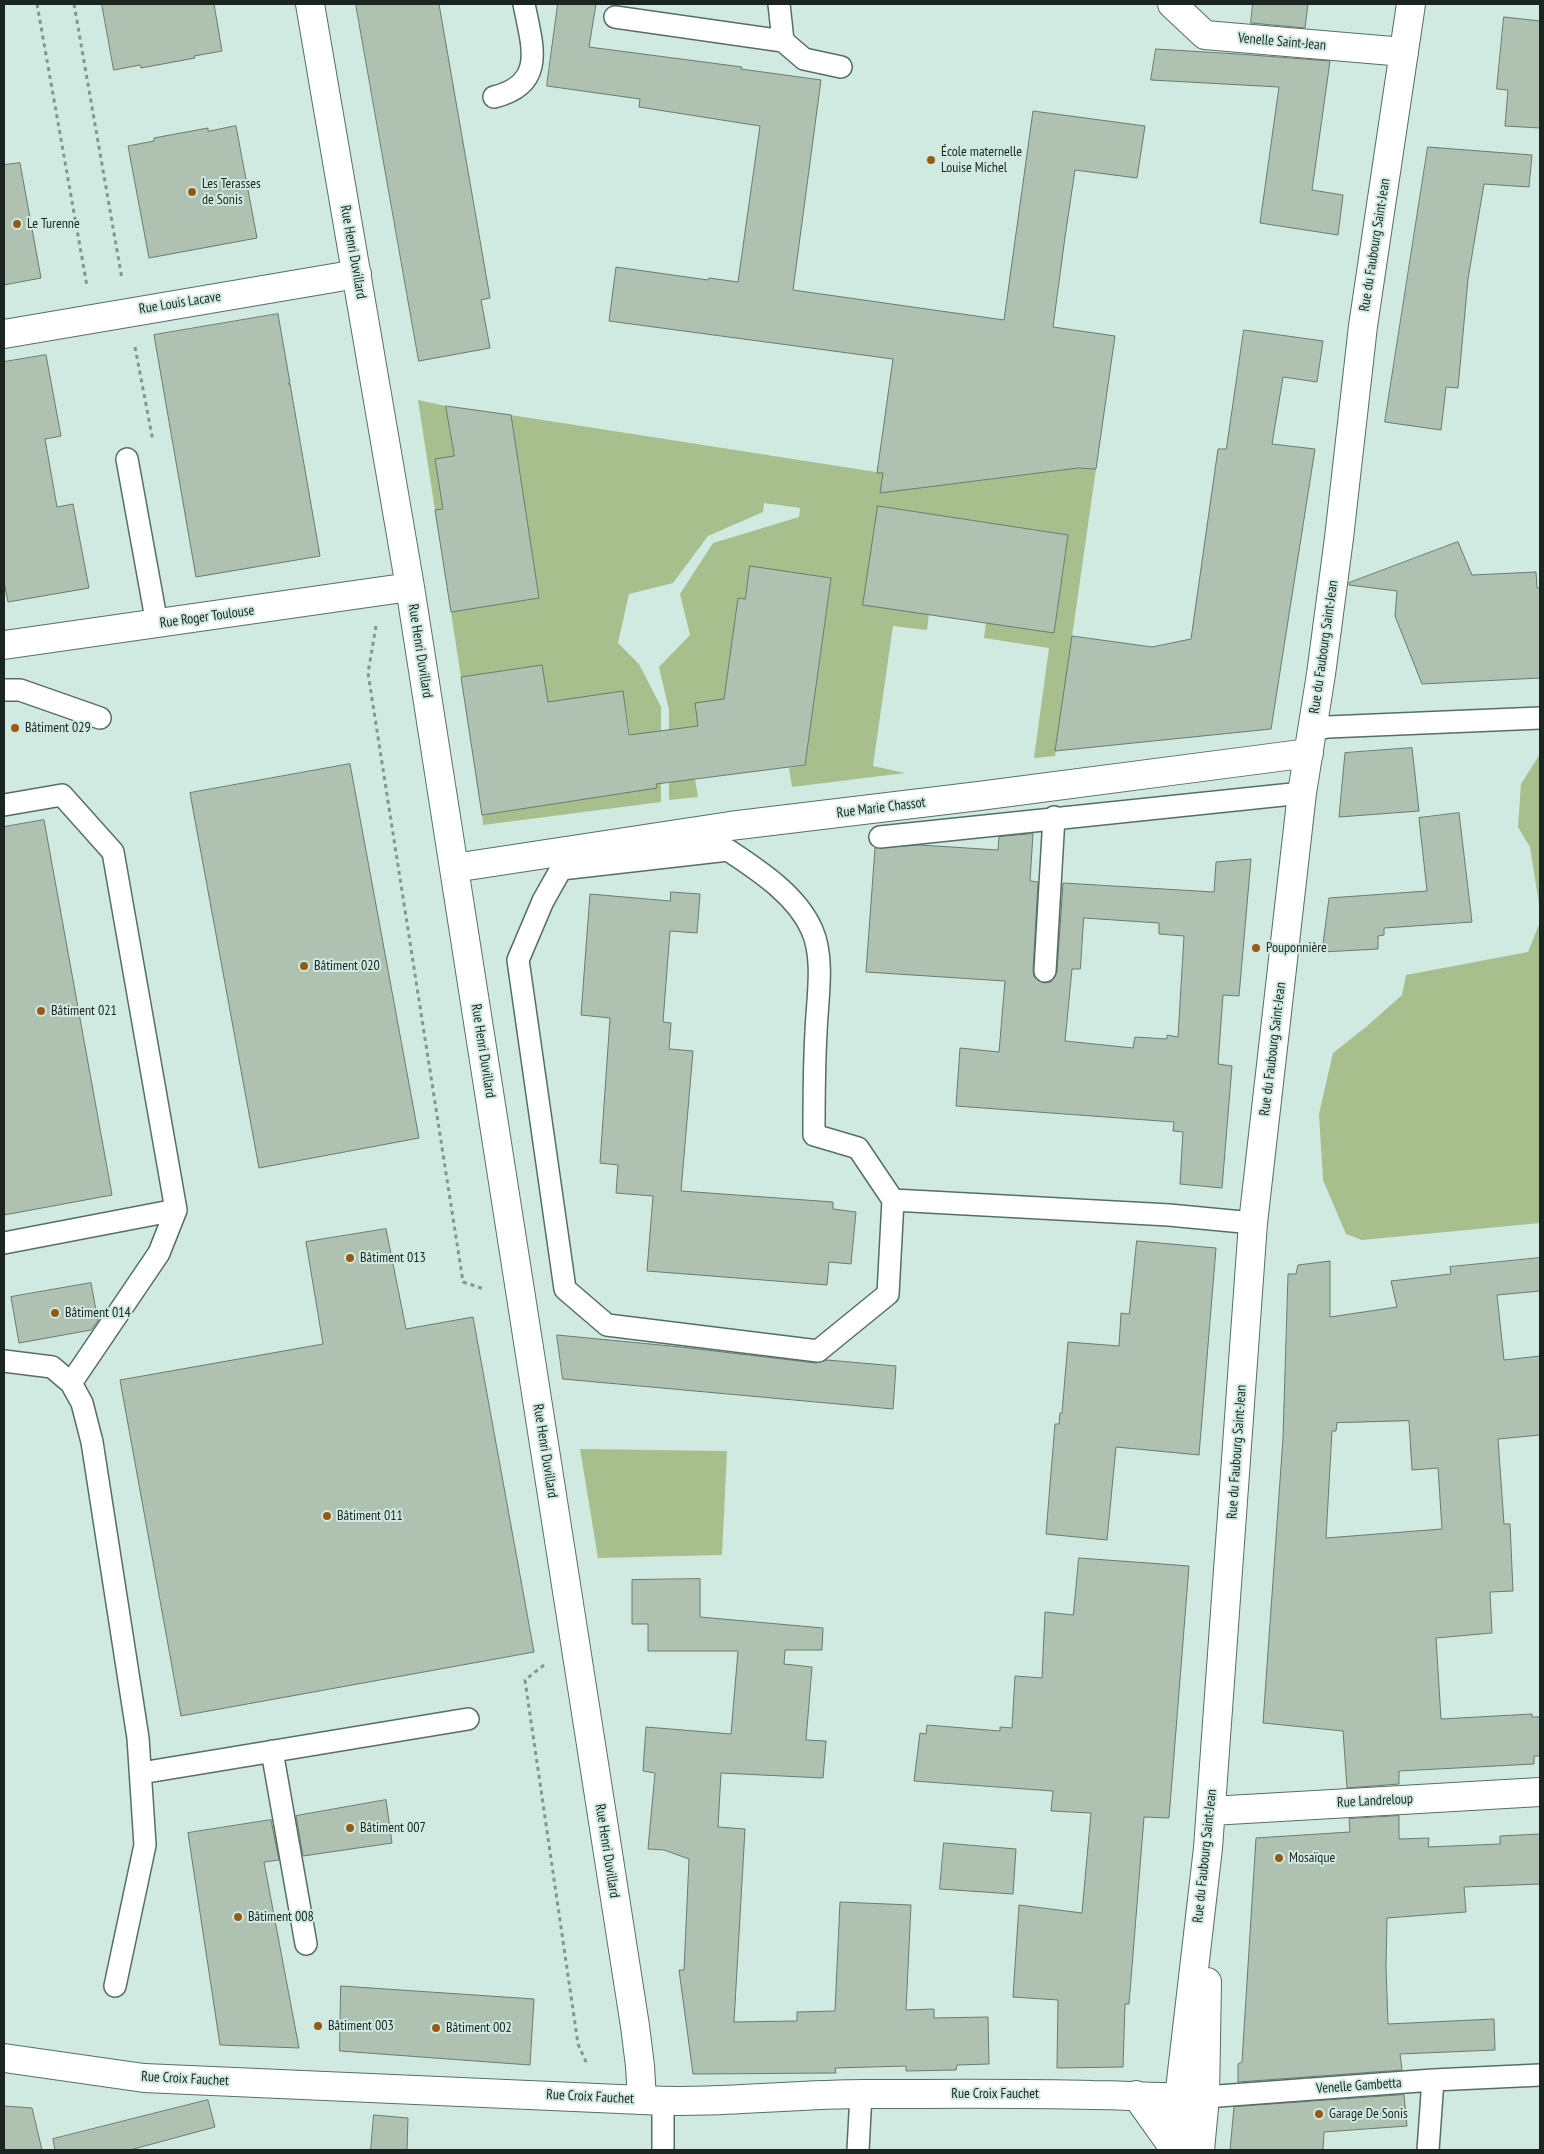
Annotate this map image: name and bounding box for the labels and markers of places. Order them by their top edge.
place label: École maternelle Louise Michel [941,144,1022,176]
marker: École maternelle Louise Michel [925,154,937,166]
place label: Les Terasses de Sonis [202,176,261,208]
marker: Les Terasses de Sonis [186,186,198,198]
place label: Le Turenne [27,216,80,232]
marker: Le Turenne [11,218,23,230]
place label: Bâtiment 029 [25,720,91,736]
marker: Bâtiment 029 [9,722,21,734]
place label: Pouponnière [1266,940,1327,956]
marker: Pouponnière [1250,942,1262,954]
place label: Bâtiment 020 [314,958,380,974]
marker: Bâtiment 020 [298,960,310,972]
place label: Bâtiment 021 [51,1003,117,1019]
marker: Bâtiment 021 [35,1005,47,1017]
place label: Bâtiment 013 [360,1250,426,1266]
marker: Bâtiment 013 [344,1252,356,1264]
place label: Bâtiment 014 [65,1305,131,1321]
marker: Bâtiment 014 [49,1307,61,1319]
place label: Bâtiment 011 [337,1508,403,1524]
marker: Bâtiment 011 [321,1510,333,1522]
place label: Bâtiment 007 [360,1820,426,1836]
marker: Bâtiment 007 [344,1822,356,1834]
place label: Mosaïque [1289,1850,1335,1866]
marker: Mosaïque [1273,1852,1285,1864]
place label: Bâtiment 008 [248,1909,314,1925]
marker: Bâtiment 008 [232,1911,244,1923]
place label: Bâtiment 003 [328,2018,394,2034]
marker: Bâtiment 003 [312,2020,324,2032]
place label: Bâtiment 002 [446,2020,512,2036]
marker: Bâtiment 002 [430,2022,442,2034]
place label: Garage De Sonis [1329,2106,1408,2122]
marker: Garage De Sonis [1313,2108,1325,2120]

